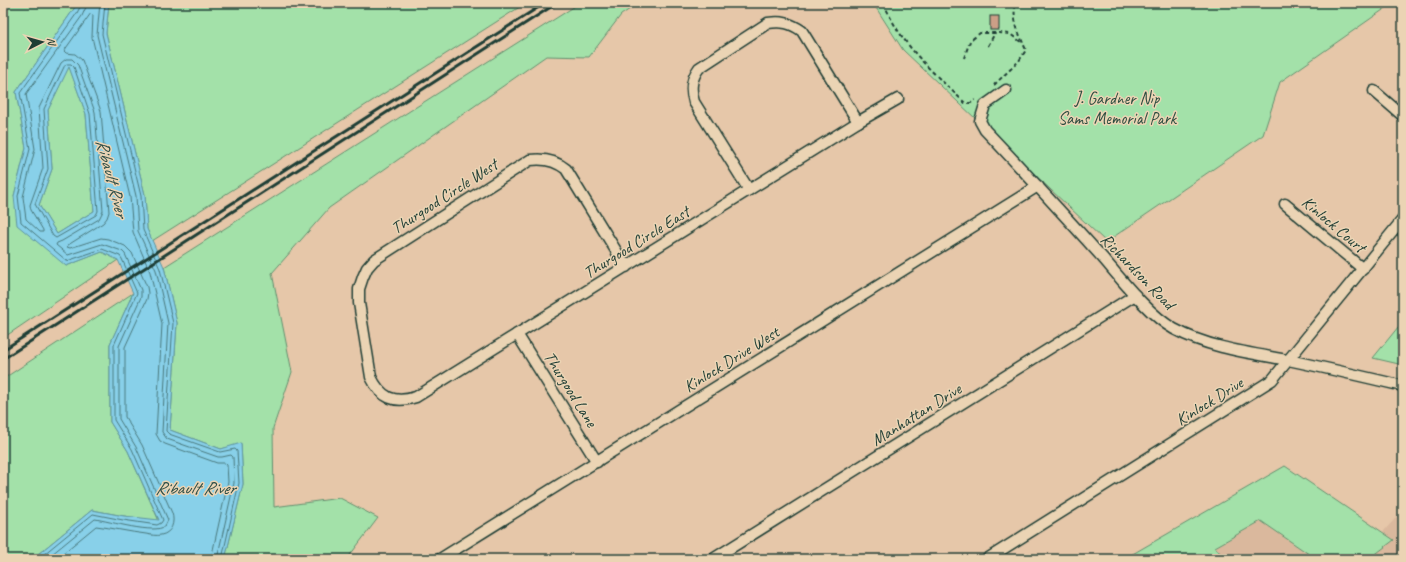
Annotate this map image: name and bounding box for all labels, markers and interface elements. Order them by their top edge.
north arrow [22,22,62,62]
text: N [45,37,59,47]
park label: J. Gardner Nip Sams Memorial Park [1058,88,1178,129]
water label: Ribault River [91,137,134,222]
street label: Thurgood Circle West [387,153,503,239]
street label: Kinlock Court [1297,192,1372,259]
street label: Thurgood Circle East [579,200,695,283]
street label: Richardson Road [1096,229,1181,315]
street label: Kinlock Drive West [680,320,785,397]
street label: Thurgood Lane [539,348,603,432]
street label: Kinlock Drive [1172,372,1248,430]
street label: Manhattan Drive [867,378,966,450]
water label: Ribault River [155,477,237,499]

